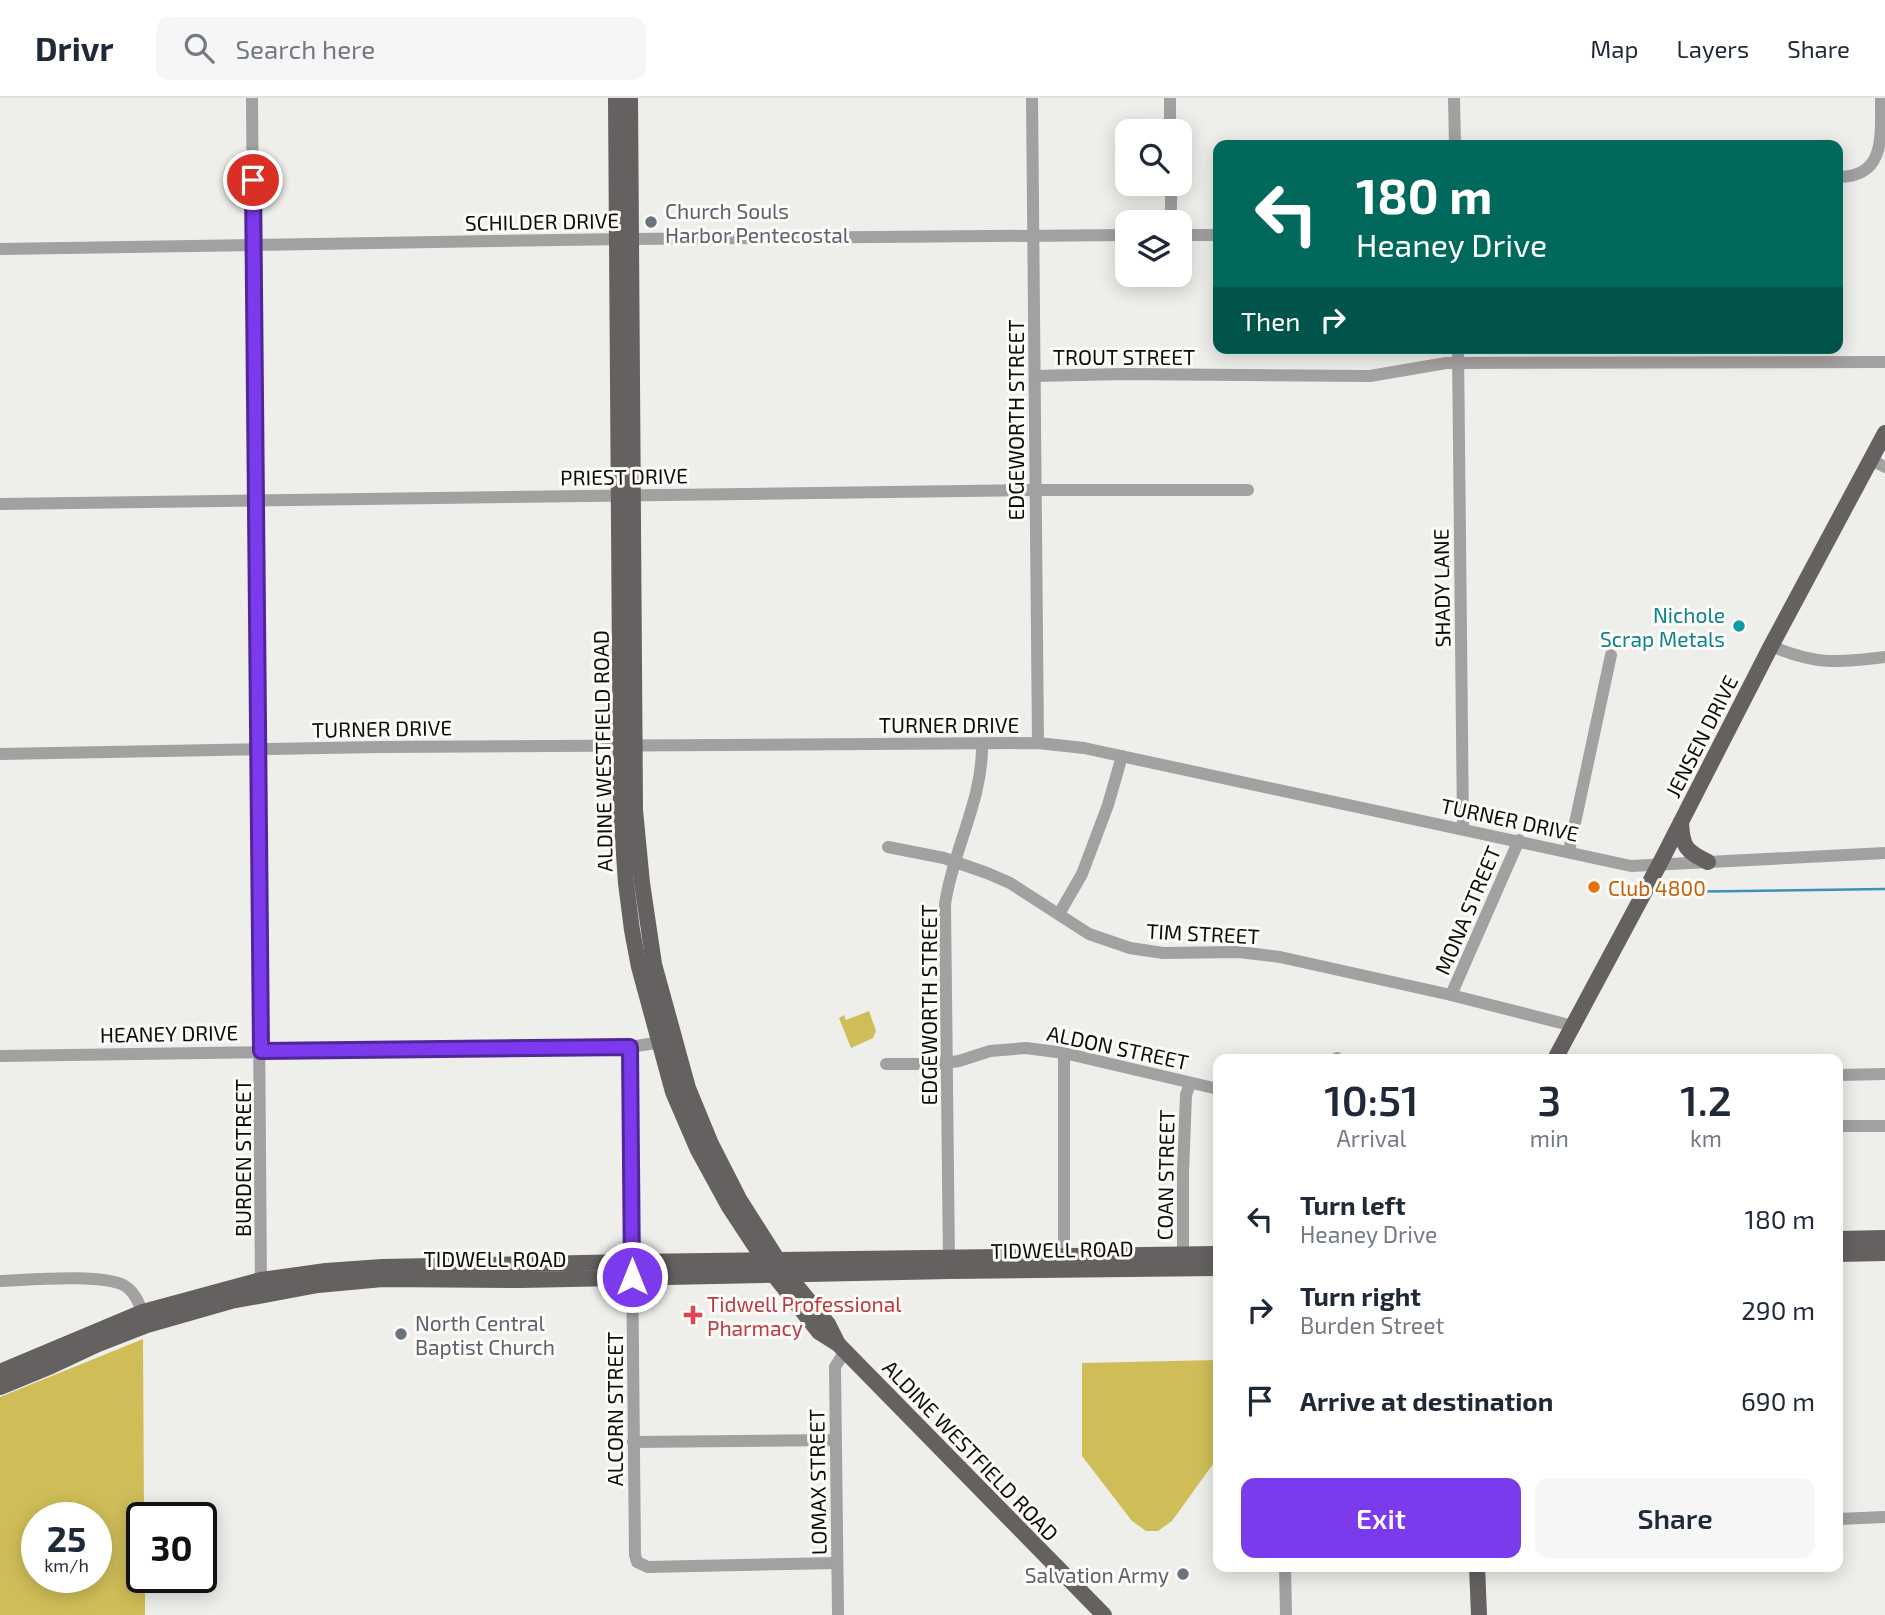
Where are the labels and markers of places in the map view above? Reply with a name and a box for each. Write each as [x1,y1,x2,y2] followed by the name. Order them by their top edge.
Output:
[223,150,283,210] pin
[665,198,850,247] place label: Church Souls Harbor Pentecostal
[643,214,659,230] marker: Church Souls Harbor Pentecostal
[1600,602,1725,651] place label: Nichole Scrap Metals
[1731,618,1747,634] marker: Nichole Scrap Metals
[1608,875,1706,900] place label: Club 4800
[1586,879,1602,895] marker: Club 4800
[707,1291,902,1340] place label: Tidwell Professional Pharmacy
[685,1307,701,1323] marker: Tidwell Professional Pharmacy
[415,1310,555,1359] place label: North Central Baptist Church
[393,1326,409,1342] marker: North Central Baptist Church
[1025,1562,1169,1587] place label: Salvation Army
[1175,1566,1191,1582] marker: Salvation Army

